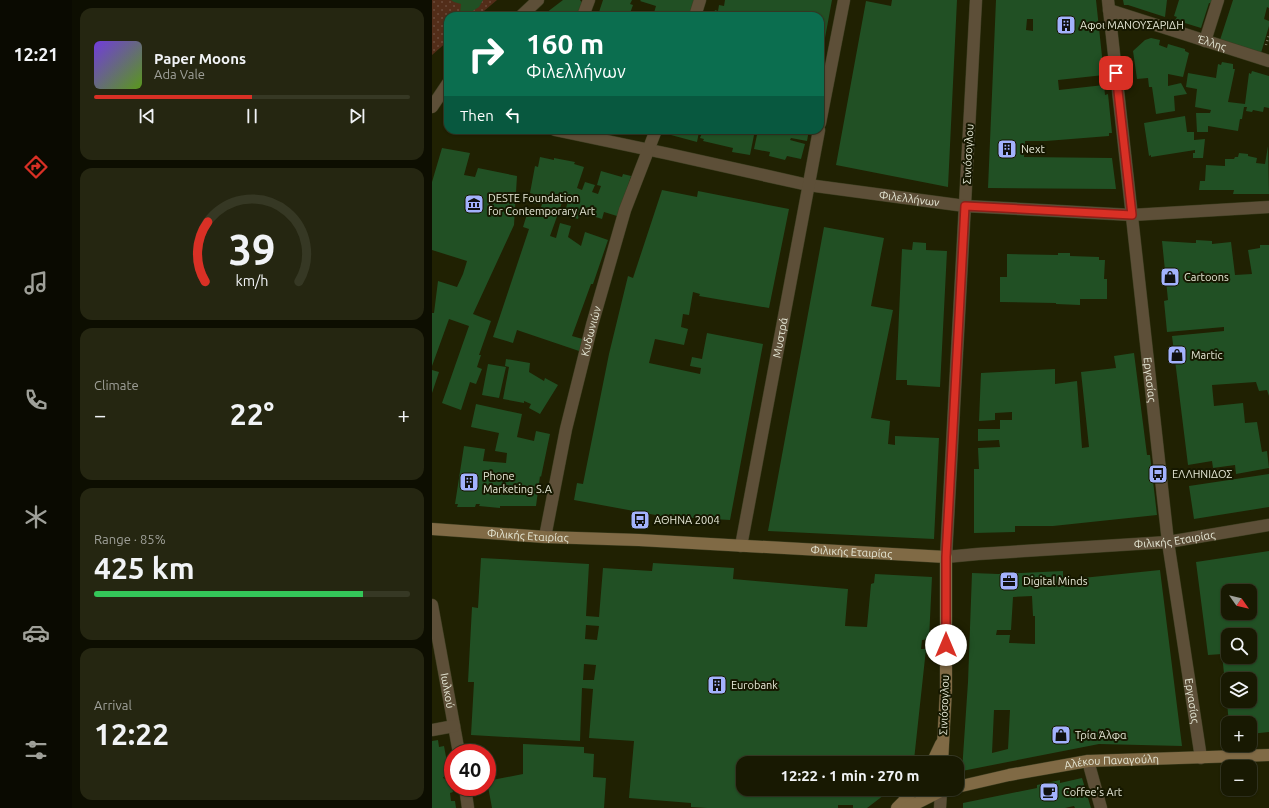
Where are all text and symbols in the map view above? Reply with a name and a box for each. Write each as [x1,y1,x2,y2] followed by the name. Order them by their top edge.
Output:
[1055,14,1077,36] building icon: Αφοι ΜΑΝΟΥΣΑΡΙΔΗ
[1080,19,1184,31] place label: Αφοι ΜΑΝΟΥΣΑΡΙΔΗ
[460,28,512,80] icon: right
[526,28,604,59] text: 160 m
[1195,32,1228,54] street label: Έλλης
[13,44,59,64] text: 12:21
[154,50,246,67] text: Paper Moons
[1099,56,1133,90] pin
[526,61,626,81] text: Φιλελλήνων
[1105,62,1127,84] icon: arrive
[154,67,205,81] text: Ada Vale
[502,104,524,126] icon: left
[136,105,158,127] icon: previous
[241,105,263,127] icon: pause
[346,105,368,127] icon: next
[460,107,494,124] text: Then
[960,123,976,185] street label: Σινιόσογλου
[996,138,1018,160] building icon: Next
[1021,143,1045,155] place label: Next
[22,153,50,181] icon: directions
[878,189,941,209] street label: Φιλελλήνων
[488,192,596,217] place label: DESTE Foundation for Contemporary Art
[463,193,485,215] museum icon: DESTE Foundation for Contemporary Art
[229,226,275,273] text: 39
[1159,266,1181,288] shop icon: Cartoons
[22,269,50,297] icon: music
[1184,271,1229,283] place label: Cartoons
[236,273,268,289] text: km/h
[578,304,603,357] street label: Κυδωνιών
[770,316,790,359] street label: Μυστρά
[1166,344,1188,366] shop icon: Martic
[1191,349,1223,361] place label: Martic
[1142,356,1159,403] street label: Εργασίας
[94,378,139,392] text: Climate
[22,386,50,414] icon: phone
[230,397,274,431] text: 22°
[94,402,106,427] text: −
[398,402,410,427] text: +
[1147,463,1169,485] bus stop icon: ΕΛΛΗΝΙΔΟΣ
[1172,468,1232,480] place label: ΕΛΛΗΝΙΔΟΣ
[483,470,553,495] place label: Phone Marketing S.A
[458,471,480,493] building icon: Phone Marketing S.A
[22,503,50,531] icon: climate
[629,509,651,531] bus stop icon: ΑΘΗΝΑ 2004
[654,514,720,526] place label: ΑΘΗΝΑ 2004
[487,527,569,545] street label: Φιλικής Εταιρίας
[1133,528,1216,550] street label: Φιλικής Εταιρίας
[94,532,166,546] text: Range · 85%
[810,544,893,561] street label: Φιλικής Εταιρίας
[94,551,195,585] text: 425 km
[998,570,1020,592] office icon: Digital Minds
[1023,575,1088,587] place label: Digital Minds
[1221,584,1257,620] north arrow
[1221,584,1257,796] map controls
[22,619,50,647] icon: car
[925,624,967,666] position arrow
[1221,628,1257,664] button: search
[439,672,457,709] street label: Ιωλκού
[1221,672,1257,708] button: layers
[706,674,728,696] building icon: Eurobank
[937,675,951,735] street label: Σινιόσογλου
[1183,677,1202,725] street label: Εργασίας
[731,679,778,691] place label: Eurobank
[94,698,132,712] text: Arrival
[1221,716,1257,752] button: +
[94,717,169,751] text: 12:22
[1050,724,1072,746] shop icon: Τρία Άλφα
[1075,729,1127,741] place label: Τρία Άλφα
[22,736,50,764] icon: filters
[444,744,496,796] speed limit sign: 40
[1063,753,1159,771] street label: Αλέκου Παναγούλη
[1221,760,1257,796] button: −
[781,767,919,784] text: 12:22 · 1 min · 270 m
[1038,781,1060,803] cafe icon: Coffee's Art
[1063,786,1123,798] place label: Coffee's Art

